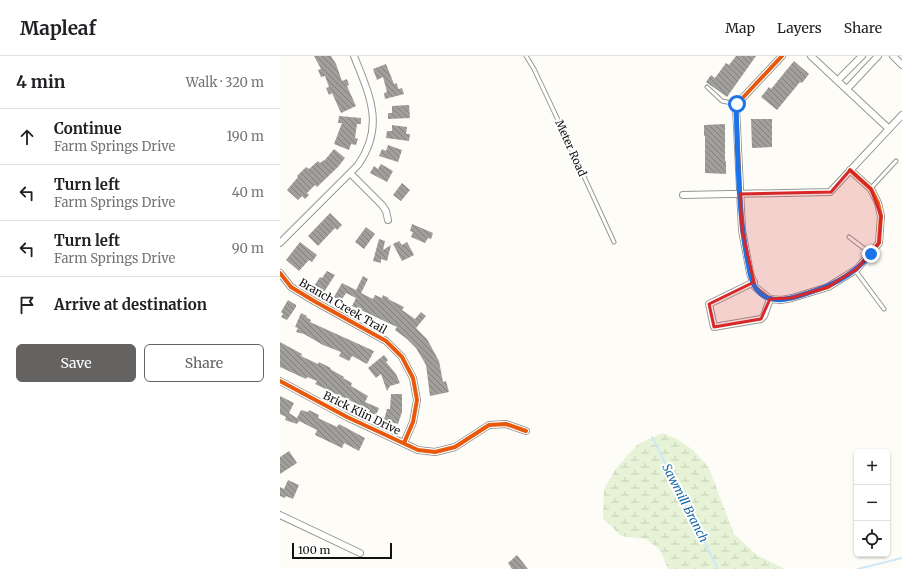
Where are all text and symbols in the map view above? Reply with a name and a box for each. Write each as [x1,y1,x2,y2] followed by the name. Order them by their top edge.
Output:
[20,16,96,40] text: Mapleaf
[725,19,755,37] text: Map
[777,19,822,37] text: Layers
[844,19,882,37] text: Share
[16,71,65,93] text: 4 min
[186,74,264,91] text: Walk · 320 m
[728,95,746,113] route start
[552,117,590,179] street label: Meter Road
[54,119,122,138] text: Continue
[16,126,38,148] icon: ahead
[227,128,264,145] text: 190 m
[54,138,175,155] text: Farm Springs Drive
[54,175,120,194] text: Turn left
[16,182,38,204] icon: left
[232,184,264,201] text: 40 m
[54,194,175,211] text: Farm Springs Drive
[54,231,120,250] text: Turn left
[16,238,38,260] icon: left
[232,240,264,257] text: 90 m
[862,245,880,263] route end
[54,250,175,267] text: Farm Springs Drive
[297,275,390,337] street label: Branch Creek Trail
[16,294,38,316] icon: arrive
[54,295,207,314] text: Arrive at destination
[16,344,136,382] button: Save
[144,344,264,382] button: Share
[321,388,403,438] street label: Brick Klin Drive
[854,449,890,557] map controls
[854,449,890,485] button: +
[659,461,712,545] water label: Sawmill Branch
[854,485,890,521] button: −
[854,521,890,557] button: locate
[292,541,392,560] scale bar
[298,543,330,557] text: 100 m

